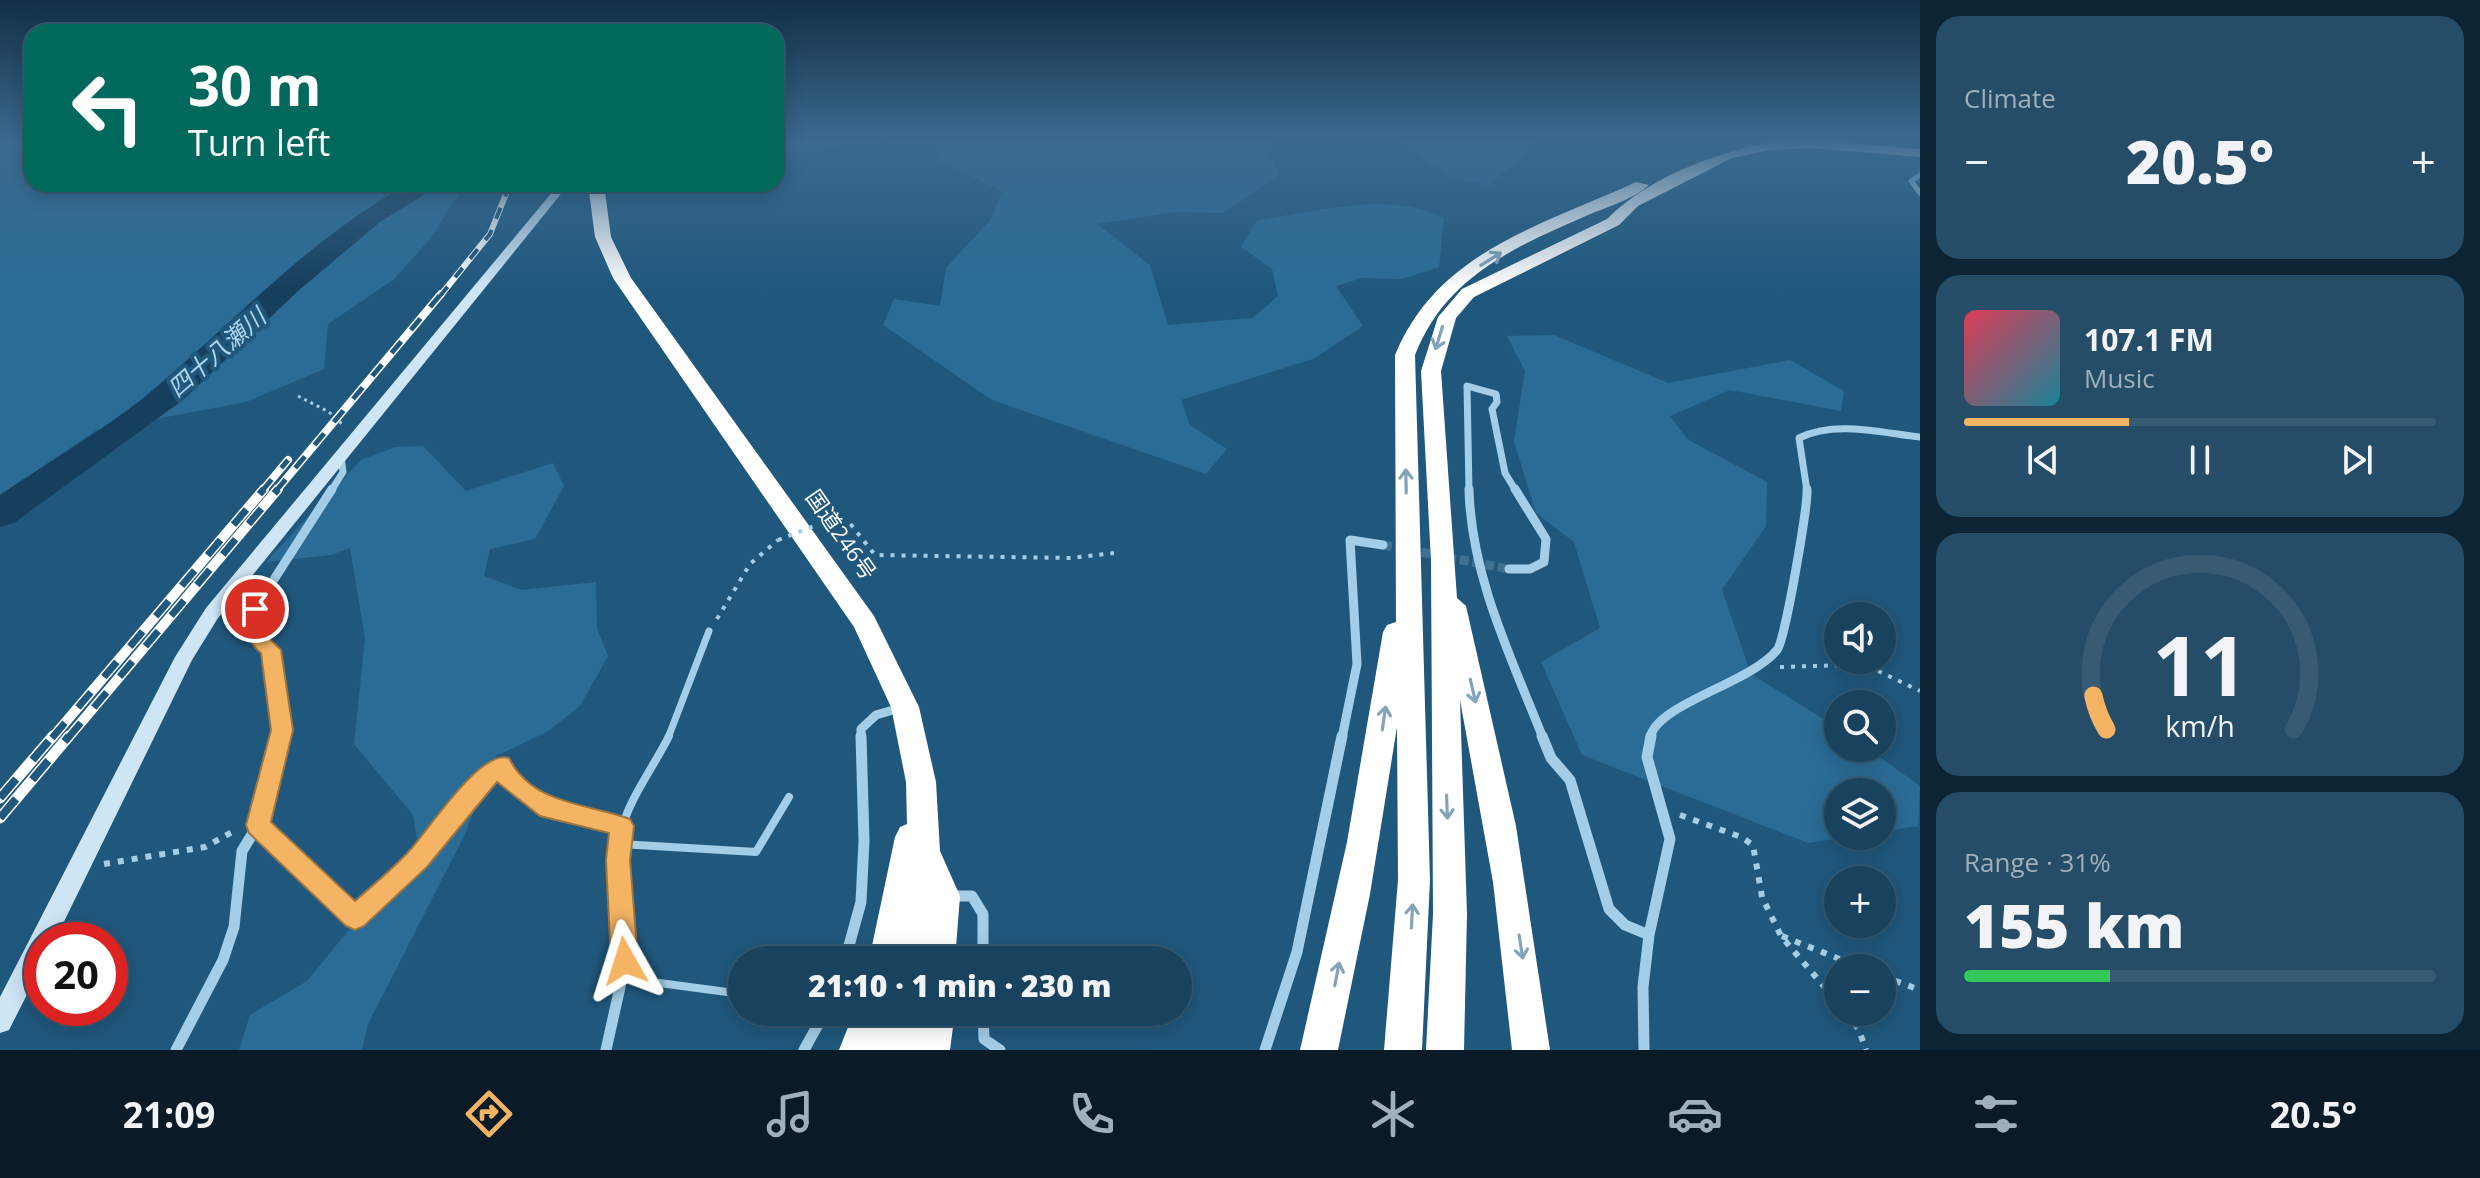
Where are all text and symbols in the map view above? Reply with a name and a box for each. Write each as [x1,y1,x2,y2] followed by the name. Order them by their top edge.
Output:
[188,46,322,122] text: 30 m
[56,56,160,160] icon: left
[1964,80,2056,116] text: Climate
[188,118,330,167] text: Turn left
[2126,120,2274,202] text: 20.5°
[1964,131,1989,191] text: −
[2411,131,2436,191] text: +
[1479,250,1502,266] one-way arrow
[160,298,274,404] water label: 四十八瀬川
[2084,319,2214,360] text: 107.1 FM
[1431,325,1446,351] one-way arrow
[2084,360,2155,396] text: Music
[2021,438,2065,482] icon: previous
[2178,438,2222,482] icon: pause
[2335,438,2379,482] icon: next
[1398,468,1414,495] one-way arrow
[800,483,884,585] street label: 国道246号
[221,575,289,643] pin
[233,587,277,631] icon: arrive
[1824,602,1896,1026] map controls
[1824,602,1896,674] button: sound
[2152,607,2248,720] text: 11
[1466,678,1481,704] one-way arrow
[1824,690,1896,762] button: search
[1377,706,1392,732] one-way arrow
[2165,706,2235,745] text: km/h
[1824,778,1896,850] button: layers
[1439,793,1454,820] one-way arrow
[1964,844,2111,880] text: Range · 31%
[1824,866,1896,938] button: +
[1964,884,2185,966] text: 155 km
[1405,903,1420,930] one-way arrow
[583,919,667,1003] position arrow
[24,922,128,1026] speed limit sign: 20
[1514,934,1529,959] one-way arrow
[1824,954,1896,1026] button: −
[1331,962,1346,987] one-way arrow
[808,965,1112,1006] text: 21:10 · 1 min · 230 m
[461,1086,517,1142] icon: directions
[762,1086,818,1142] icon: music
[1064,1086,1120,1142] icon: phone
[1365,1086,1421,1142] icon: climate
[1667,1086,1723,1142] icon: car
[1968,1086,2024,1142] icon: filters
[123,1090,215,1139] text: 21:09
[2270,1090,2357,1139] text: 20.5°

